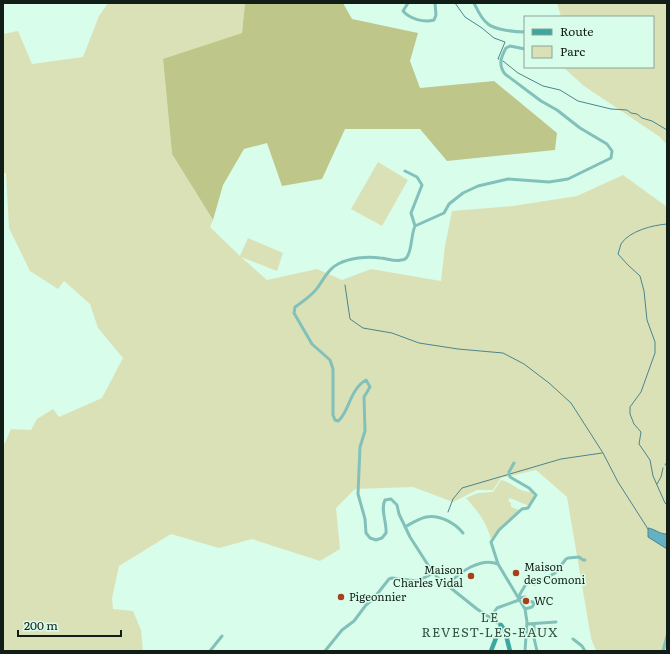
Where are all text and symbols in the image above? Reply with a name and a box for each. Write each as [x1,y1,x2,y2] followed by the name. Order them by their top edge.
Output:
[524,16,654,68] legend
[560,22,594,40] text: Route
[560,42,585,60] text: Parc
[524,558,586,587] place label: Maison des Comoni
[393,561,463,590] place label: Maison Charles Vidal
[511,568,521,578] marker: Maison des Comoni
[466,571,476,581] marker: Maison Charles Vidal
[349,588,407,604] place label: Pigeonnier
[336,592,346,602] marker: Pigeonnier
[534,592,554,608] place label: WC
[521,596,531,606] marker: WC
[422,607,558,641] district label: LE REVEST-LES-EAUX
[18,612,121,638] scale bar
[24,616,58,634] text: 200 m

